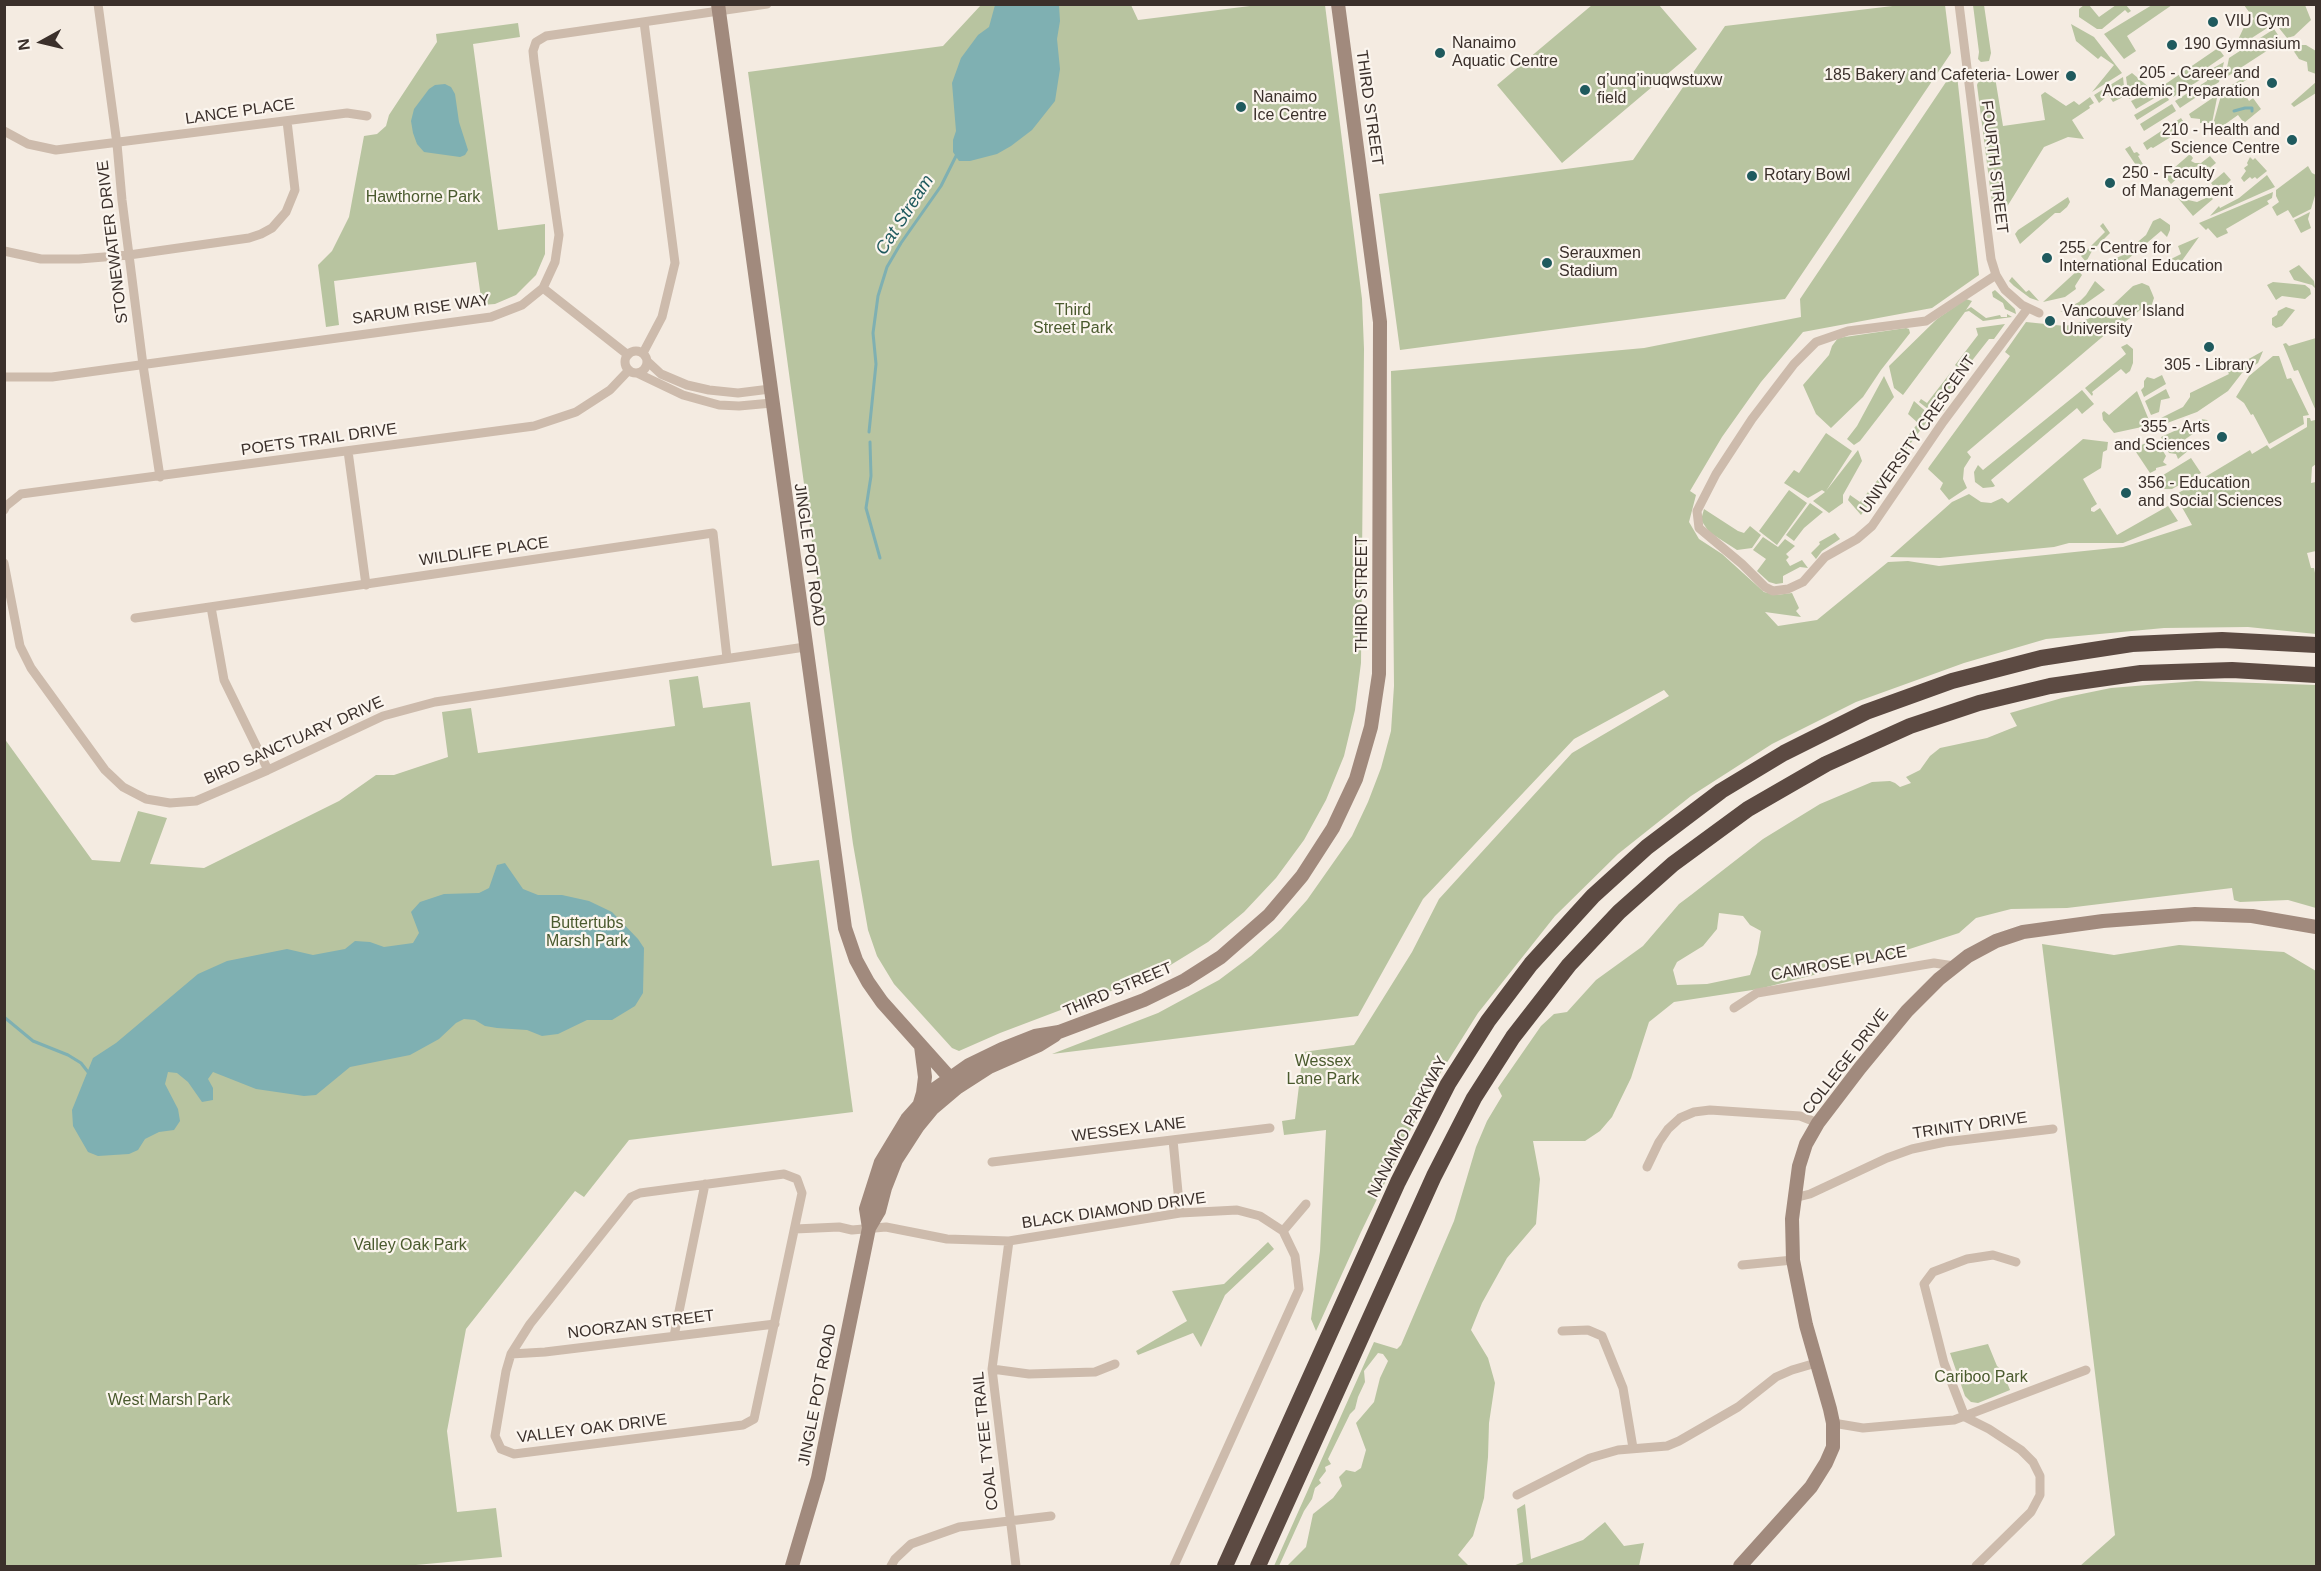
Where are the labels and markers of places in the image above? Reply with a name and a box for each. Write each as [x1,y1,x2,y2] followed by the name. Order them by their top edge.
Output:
[2225,12,2290,32] place label: VIU Gym
[2206,15,2220,29] marker: VIU Gym
[1452,34,1558,72] place label: Nanaimo Aquatic Centre
[2184,35,2300,55] place label: 190 Gymnasium
[2165,38,2179,52] marker: 190 Gymnasium
[1433,46,1447,60] marker: Nanaimo Aquatic Centre
[2103,64,2260,102] place label: 205 - Career and Academic Preparation
[1824,66,2059,86] place label: 185 Bakery and Cafeteria- Lower
[2064,69,2078,83] marker: 185 Bakery and Cafeteria- Lower
[1597,71,1722,109] place label: q’unq’inuqwstuxw field
[2265,76,2279,90] marker: 205 - Career and Academic Preparation
[1578,83,1592,97] marker: q’unq’inuqwstuxw field
[1253,88,1327,126] place label: Nanaimo Ice Centre
[1234,100,1248,114] marker: Nanaimo Ice Centre
[2162,121,2280,159] place label: 210 - Health and Science Centre
[2285,133,2299,147] marker: 210 - Health and Science Centre
[2122,164,2233,202] place label: 250 - Faculty of Management
[1764,166,1850,186] place label: Rotary Bowl
[1745,169,1759,183] marker: Rotary Bowl
[2103,176,2117,190] marker: 250 - Faculty of Management
[2059,239,2223,277] place label: 255 - Centre for International Education
[1559,244,1641,282] place label: Serauxmen Stadium
[2040,251,2054,265] marker: 255 - Centre for International Education
[1540,256,1554,270] marker: Serauxmen Stadium
[2062,302,2184,340] place label: Vancouver Island University
[2043,314,2057,328] marker: Vancouver Island University
[2202,340,2216,354] marker: 305 - Library
[2164,356,2254,376] place label: 305 - Library
[2114,418,2210,456] place label: 355 - Arts and Sciences
[2215,430,2229,444] marker: 355 - Arts and Sciences
[2138,474,2282,512] place label: 356 - Education and Social Sciences
[2119,486,2133,500] marker: 356 - Education and Social Sciences

